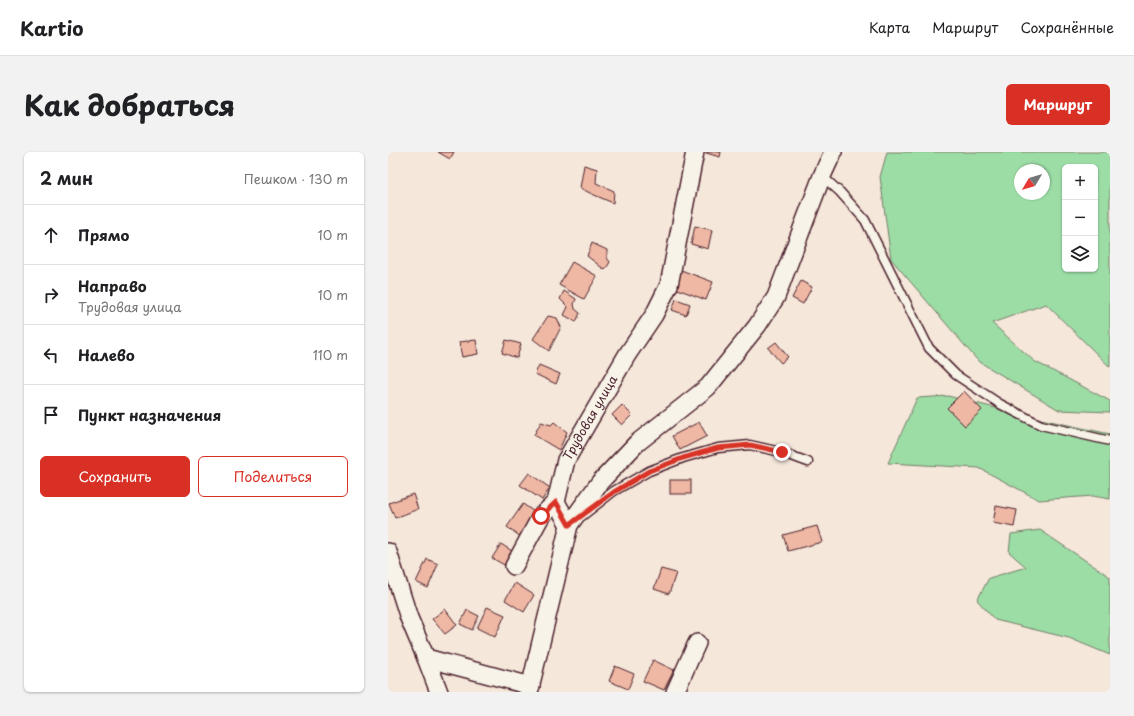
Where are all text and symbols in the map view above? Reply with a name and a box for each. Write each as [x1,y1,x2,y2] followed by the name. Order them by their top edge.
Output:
[20,14,83,42] text: Kartio
[869,17,910,38] text: Карта
[932,17,998,38] text: Маршрут
[1020,17,1114,38] text: Сохранённые
[24,83,235,126] text: Как добраться
[1006,84,1110,125] button: Маршрут
[1014,164,1050,200] north arrow
[1062,164,1098,272] map controls
[1062,164,1098,200] button: +
[40,165,93,191] text: 2 мин
[244,169,348,188] text: Пешком · 130 m
[1062,200,1098,236] button: −
[78,223,129,246] text: Прямо
[40,224,62,246] icon: ahead
[318,225,348,244] text: 10 m
[1062,236,1098,272] button: layers
[78,274,147,297] text: Направо
[40,284,62,306] icon: right
[318,285,348,304] text: 10 m
[78,297,181,316] text: Трудовая улица
[78,343,135,366] text: Налево
[40,344,62,366] icon: left
[313,345,348,364] text: 110 m
[558,371,622,463] street label: Трудовая улица
[78,403,221,426] text: Пункт назначения
[40,404,62,426] icon: arrive
[773,443,791,461] route end
[40,456,190,497] button: Сохранить
[198,456,348,497] button: Поделиться
[532,507,550,525] route start

